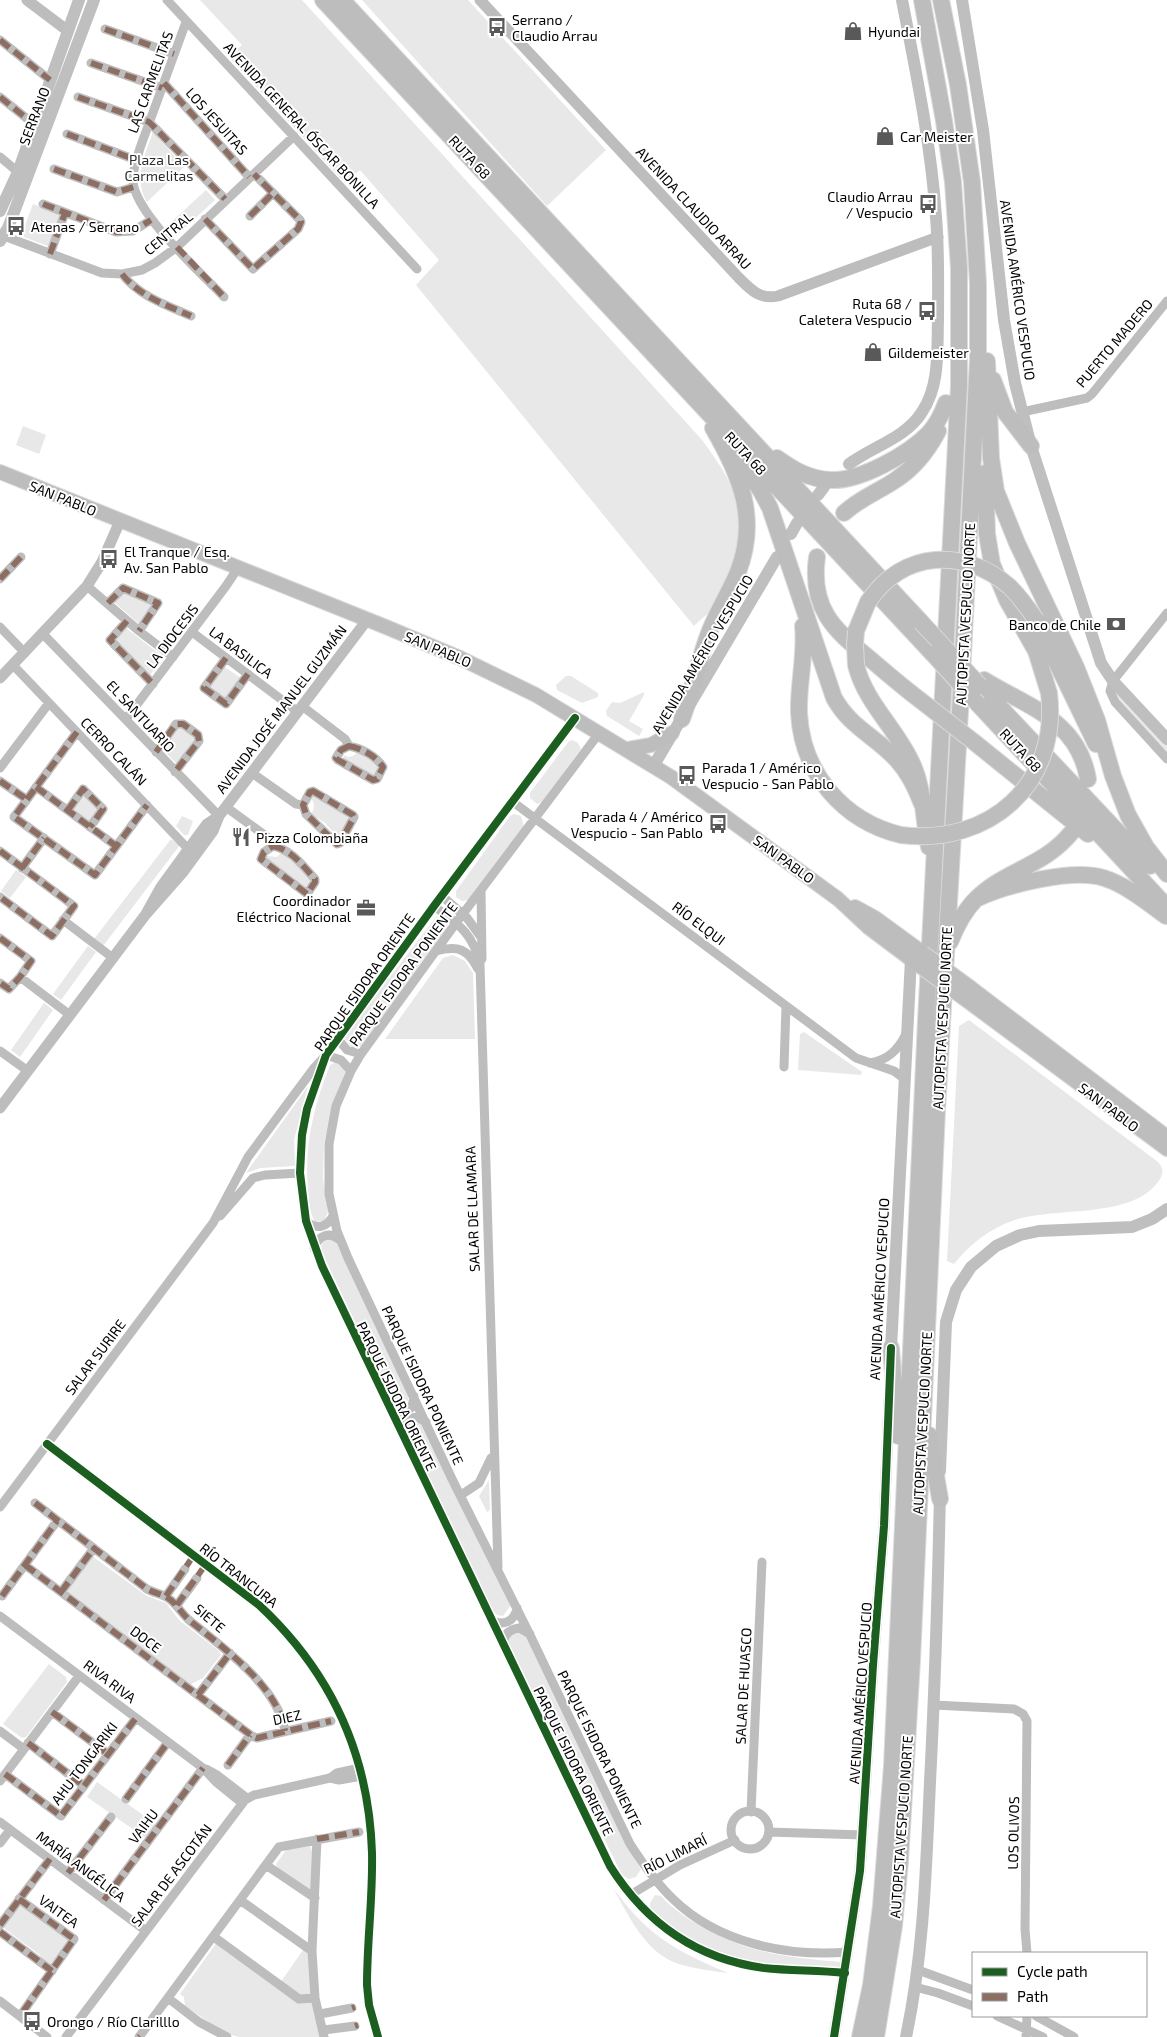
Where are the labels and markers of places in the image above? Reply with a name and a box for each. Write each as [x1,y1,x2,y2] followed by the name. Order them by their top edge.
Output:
[512,11,598,44] place label: Serrano / Claudio Arrau
[486,16,508,38] bus stop icon: Serrano / Claudio Arrau
[842,20,864,42] shop icon: Hyundai
[868,23,920,40] place label: Hyundai
[874,125,896,147] shop icon: Car Meister
[900,128,973,145] place label: Car Meister
[827,188,913,221] place label: Claudio Arrau / Vespucio
[917,193,939,215] bus stop icon: Claudio Arrau / Vespucio
[5,215,27,237] bus stop icon: Atenas / Serrano
[31,218,139,235] place label: Atenas / Serrano
[799,295,912,328] place label: Ruta 68 / Caletera Vespucio
[916,300,938,322] bus stop icon: Ruta 68 / Caletera Vespucio
[862,341,884,363] shop icon: Gildemeister
[888,344,969,361] place label: Gildemeister
[124,543,230,576] place label: El Tranque / Esq. Av. San Pablo
[98,548,120,570] bus stop icon: El Tranque / Esq. Av. San Pablo
[1105,613,1127,635] bank icon: Banco de Chile
[1009,616,1101,633] place label: Banco de Chile
[702,759,834,792] place label: Parada 1 / Américo Vespucio - San Pablo
[676,764,698,786] bus stop icon: Parada 1 / Américo Vespucio - San Pablo
[571,808,703,841] place label: Parada 4 / Américo Vespucio - San Pablo
[707,813,729,835] bus stop icon: Parada 4 / Américo Vespucio - San Pablo
[230,826,252,848] restaurant icon: Pizza Colombiaña
[256,829,368,846] place label: Pizza Colombiaña
[237,892,352,925] place label: Coordinador Eléctrico Nacional
[355,897,377,919] office icon: Coordinador Eléctrico Nacional
[21,2010,43,2032] bus stop icon: Orongo / Río Clarilllo
[47,2013,180,2030] place label: Orongo / Río Clarilllo

